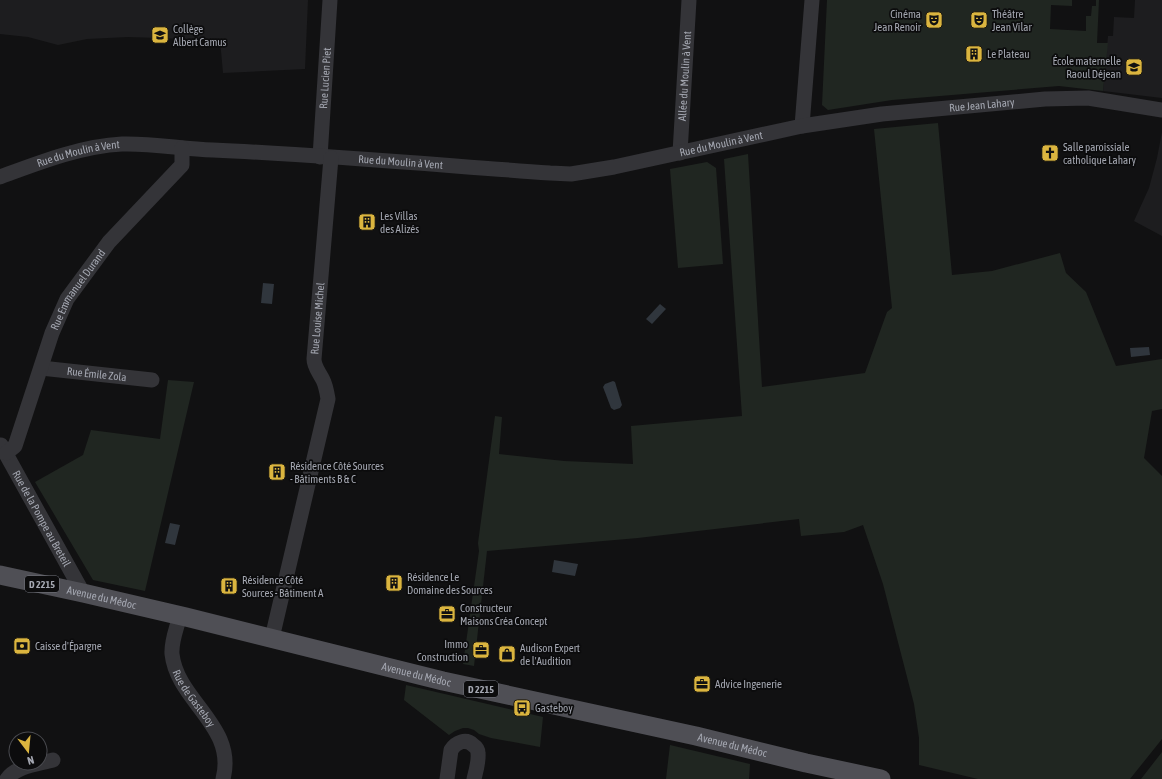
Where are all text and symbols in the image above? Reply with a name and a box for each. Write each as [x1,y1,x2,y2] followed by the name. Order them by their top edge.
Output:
[874,8,922,33] place label: Cinéma Jean Renoir
[992,8,1032,33] place label: Théâtre Jean Vilar
[924,10,944,30] theatre icon: Cinéma Jean Renoir
[969,10,989,30] theatre icon: Théâtre Jean Vilar
[173,23,227,48] place label: Collège Albert Camus
[150,25,170,45] school or university icon: Collège Albert Camus
[676,31,693,121] street label: Allée du Moulin à Vent
[964,44,984,64] building icon: Le Plateau
[317,47,333,109] street label: Rue Lucien Piet
[987,48,1030,60] place label: Le Plateau
[1052,55,1121,80] place label: École maternelle Raoul Déjean
[1124,57,1144,77] school or university icon: École maternelle Raoul Déjean
[949,96,1015,114] street label: Rue Jean Lahary
[678,129,764,159] street label: Rue du Moulin à Vent
[35,138,120,169] street label: Rue du Moulin à Vent
[1063,141,1136,166] place label: Salle paroissiale catholique Lahary
[1040,143,1060,163] church icon: Salle paroissiale catholique Lahary
[358,153,443,171] street label: Rue du Moulin à Vent
[380,210,419,235] place label: Les Villas des Alizés
[357,212,377,232] building icon: Les Villas des Alizés
[48,247,108,332] street label: Rue Emmanuel Durand
[308,282,326,355] street label: Rue Louise Michel
[66,365,127,383] street label: Rue Émile Zola
[290,460,384,485] place label: Résidence Côté Sources - Bâtiments B & C
[267,462,287,482] building icon: Résidence Côté Sources - Bâtiments B & C
[10,468,73,569] street label: Rue de la Pompe au Breteil
[407,571,493,596] place label: Résidence Le Domaine des Sources
[384,573,404,593] building icon: Résidence Le Domaine des Sources
[242,574,324,599] place label: Résidence Côté Sources - Bâtiment A
[25,576,59,592] road number: D 2215
[219,576,239,596] building icon: Résidence Côté Sources - Bâtiment A
[66,584,138,611] street label: Avenue du Médoc
[460,602,548,627] place label: Constructeur Maisons Créa Concept
[437,604,457,624] office icon: Constructeur Maisons Créa Concept
[12,636,32,656] bank icon: Caisse d'Épargne
[417,638,468,663] place label: Immo Construction
[35,640,102,652] place label: Caisse d'Épargne
[471,640,491,660] office icon: Immo Construction
[520,642,580,667] place label: Audison Expert de l'Audition
[497,644,517,664] shop icon: Audison Expert de l'Audition
[380,660,453,689] street label: Avenue du Médoc
[170,668,218,729] street label: Rue de Gasteboy
[692,674,712,694] office icon: Advice Ingenerie
[715,678,782,690] place label: Advice Ingenerie
[464,681,498,697] road number: D 2215
[512,698,532,718] bus stop icon: Gasteboy
[535,702,573,714] place label: Gasteboy
[8,731,48,771] north arrow
[697,731,769,759] street label: Avenue du Médoc
[26,754,36,767] text: N

